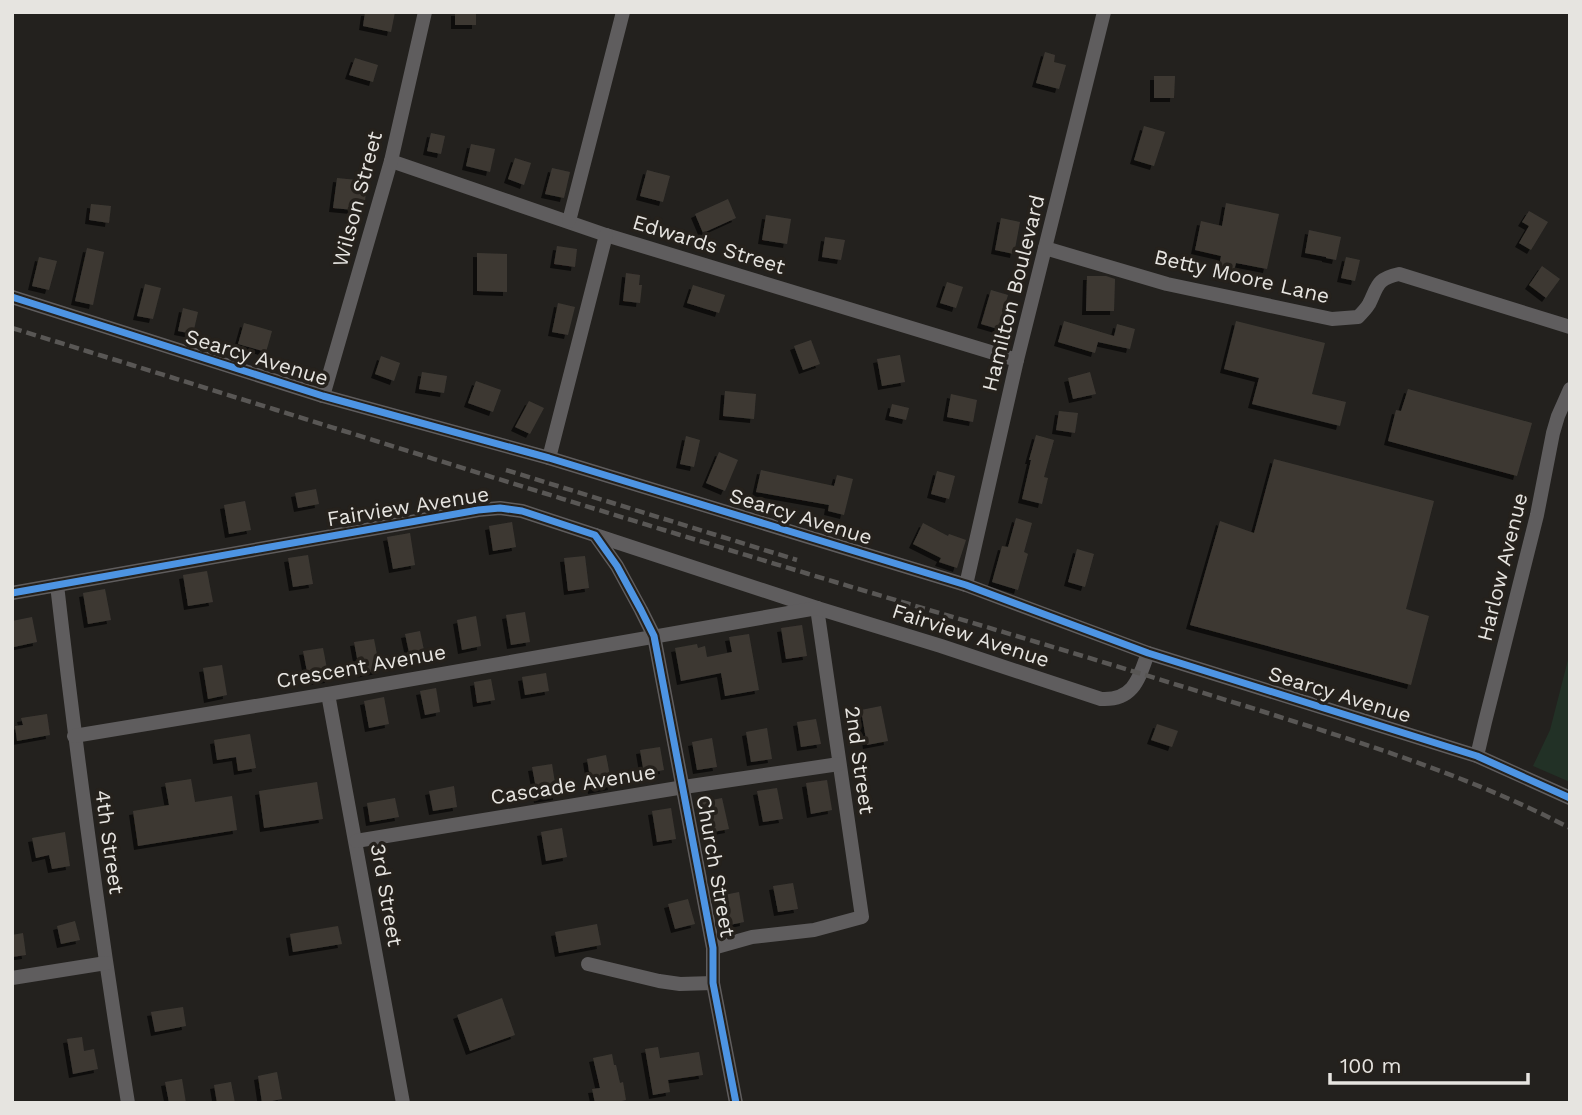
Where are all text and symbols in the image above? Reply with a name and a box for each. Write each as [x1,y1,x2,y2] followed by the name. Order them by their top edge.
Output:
[327,128,387,269] street label: Wilson Street
[976,192,1050,394] street label: Hamilton Boulevard
[630,209,788,279] street label: Edwards Street
[1152,244,1332,308] street label: Betty Moore Lane
[183,323,331,391] street label: Searcy Avenue
[325,481,491,531] street label: Fairview Avenue
[727,482,875,550] street label: Searcy Avenue
[1471,490,1533,644] street label: Harlow Avenue
[889,598,1053,672] street label: Fairview Avenue
[274,639,448,693] street label: Crescent Avenue
[1266,660,1414,728] street label: Searcy Avenue
[840,704,880,816] street label: 2nd Street
[489,759,657,809] street label: Cascade Avenue
[90,788,130,896] street label: 4th Street
[691,793,741,939] street label: Church Street
[366,842,408,949] street label: 3rd Street
[1330,1042,1528,1086] scale bar
[1340,1053,1402,1078] text: 100 m

